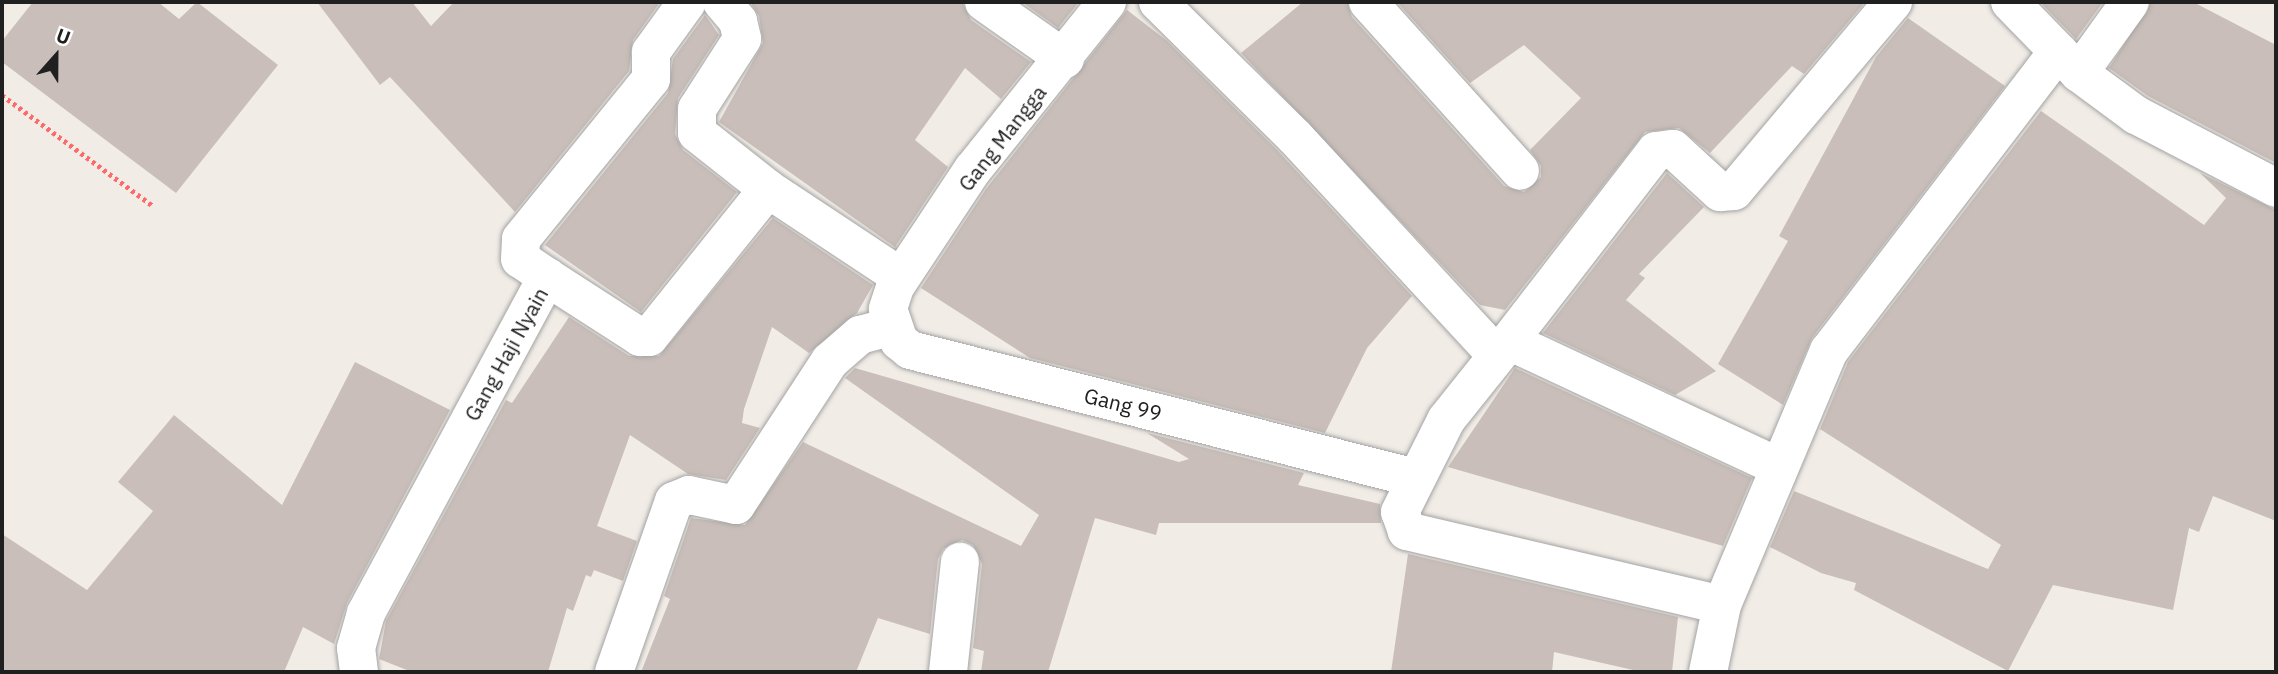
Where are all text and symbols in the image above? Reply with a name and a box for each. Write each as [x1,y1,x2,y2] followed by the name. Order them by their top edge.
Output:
[21,21,91,91] north arrow
[53,23,74,50] text: U
[953,80,1051,196] street label: Gang Mangga
[459,283,553,425] street label: Gang Haji Nyain
[1082,382,1164,426] street label: Gang 99

